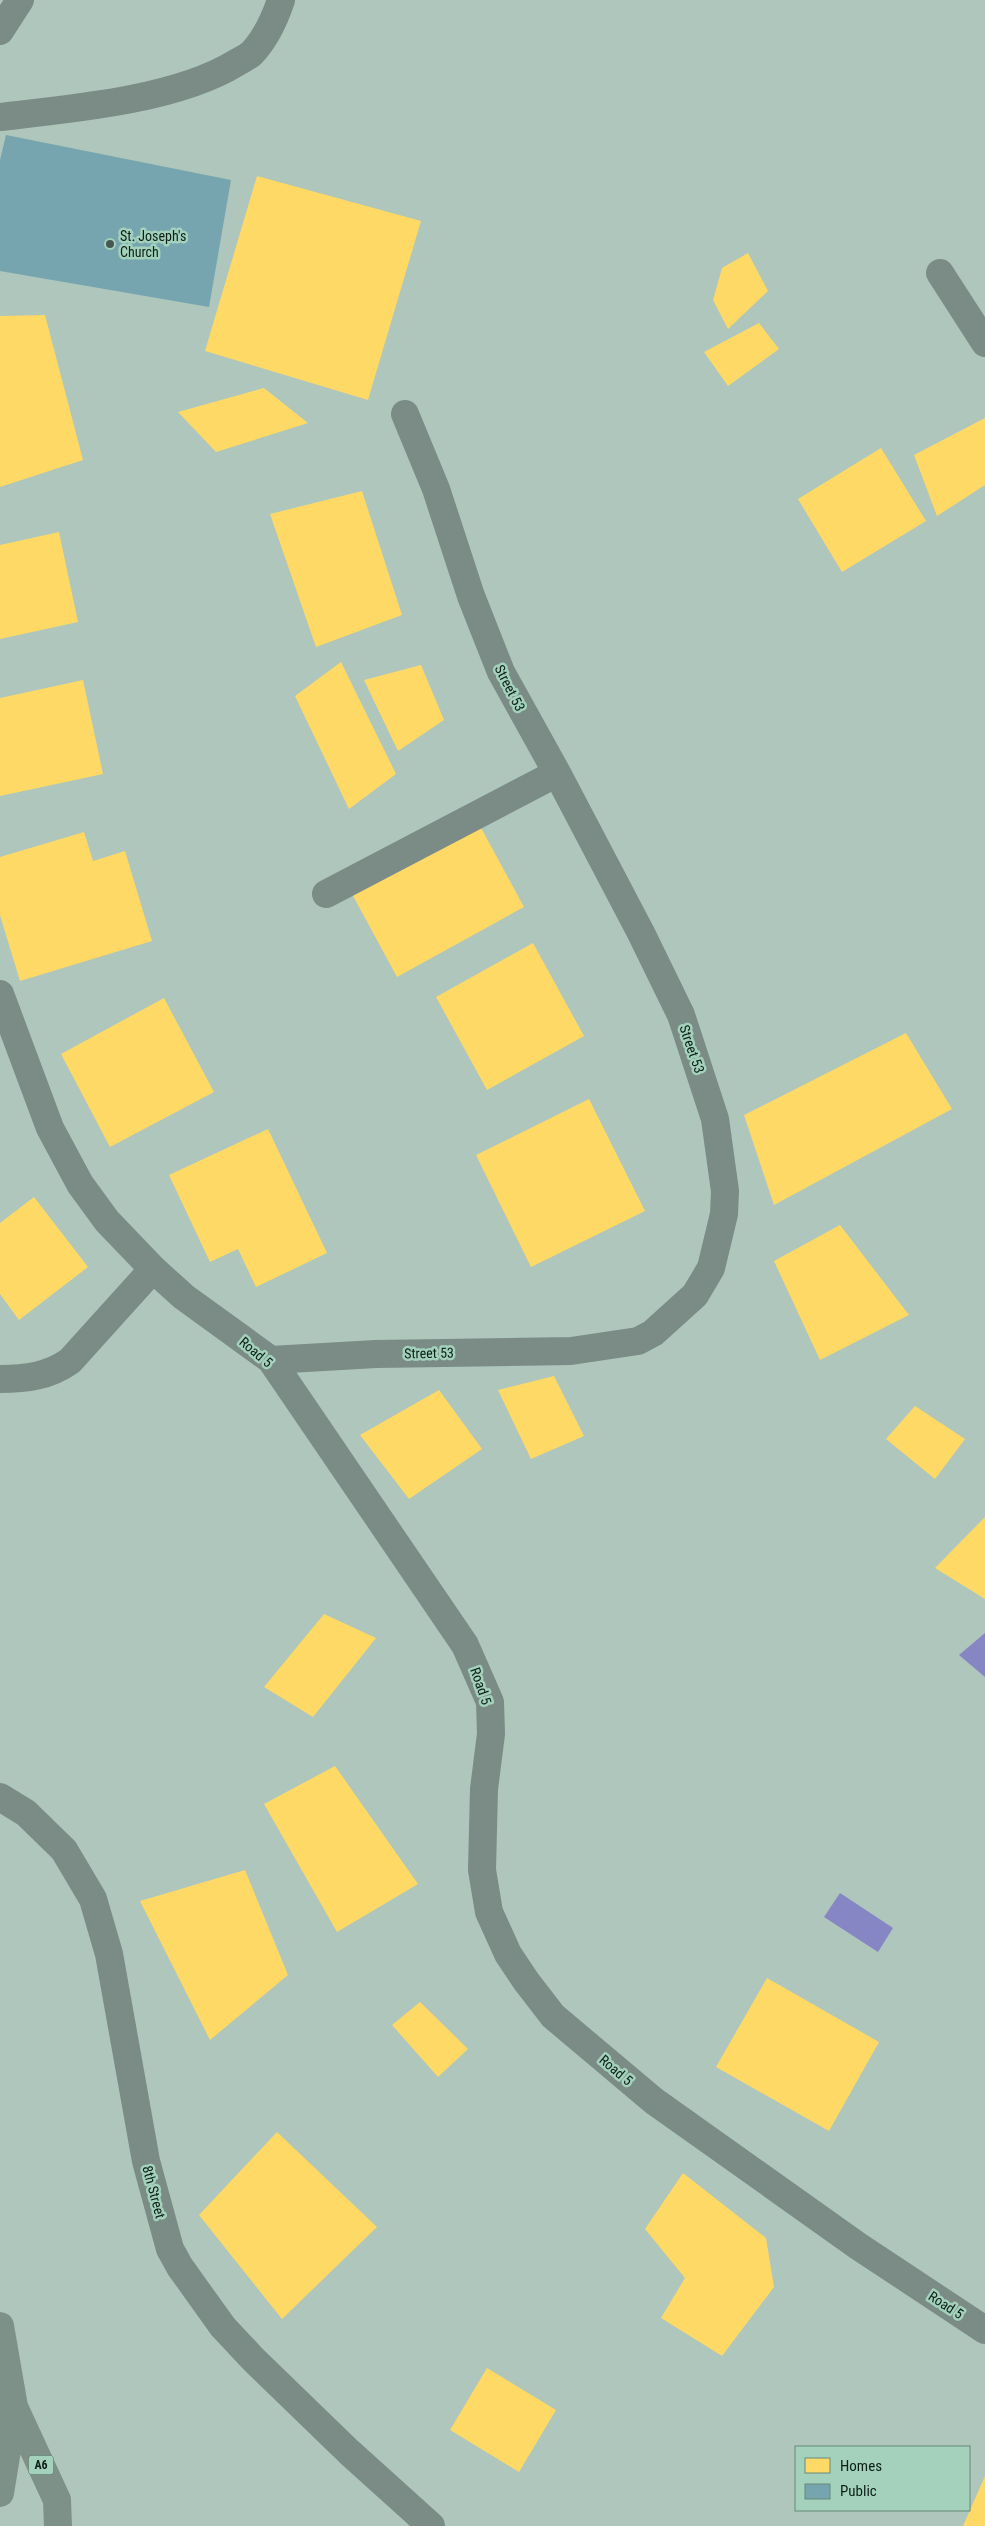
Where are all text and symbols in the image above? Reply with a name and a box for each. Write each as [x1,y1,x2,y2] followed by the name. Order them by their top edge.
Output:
[120,228,186,260] place label: St. Joseph's Church
[104,238,116,250] marker: St. Joseph's Church
[492,662,528,714] street label: Street 53
[676,1023,708,1075] street label: Street 53
[236,1334,276,1370] street label: Road 5
[404,1345,454,1361] street label: Street 53
[467,1665,495,1707] street label: Road 5
[596,2052,636,2088] street label: Road 5
[139,2164,169,2220] street label: 8th Street
[926,2288,966,2322] street label: Road 5
[795,2446,970,2511] legend
[28,2456,54,2474] road number: A6
[840,2457,882,2475] text: Homes
[840,2482,877,2500] text: Public

